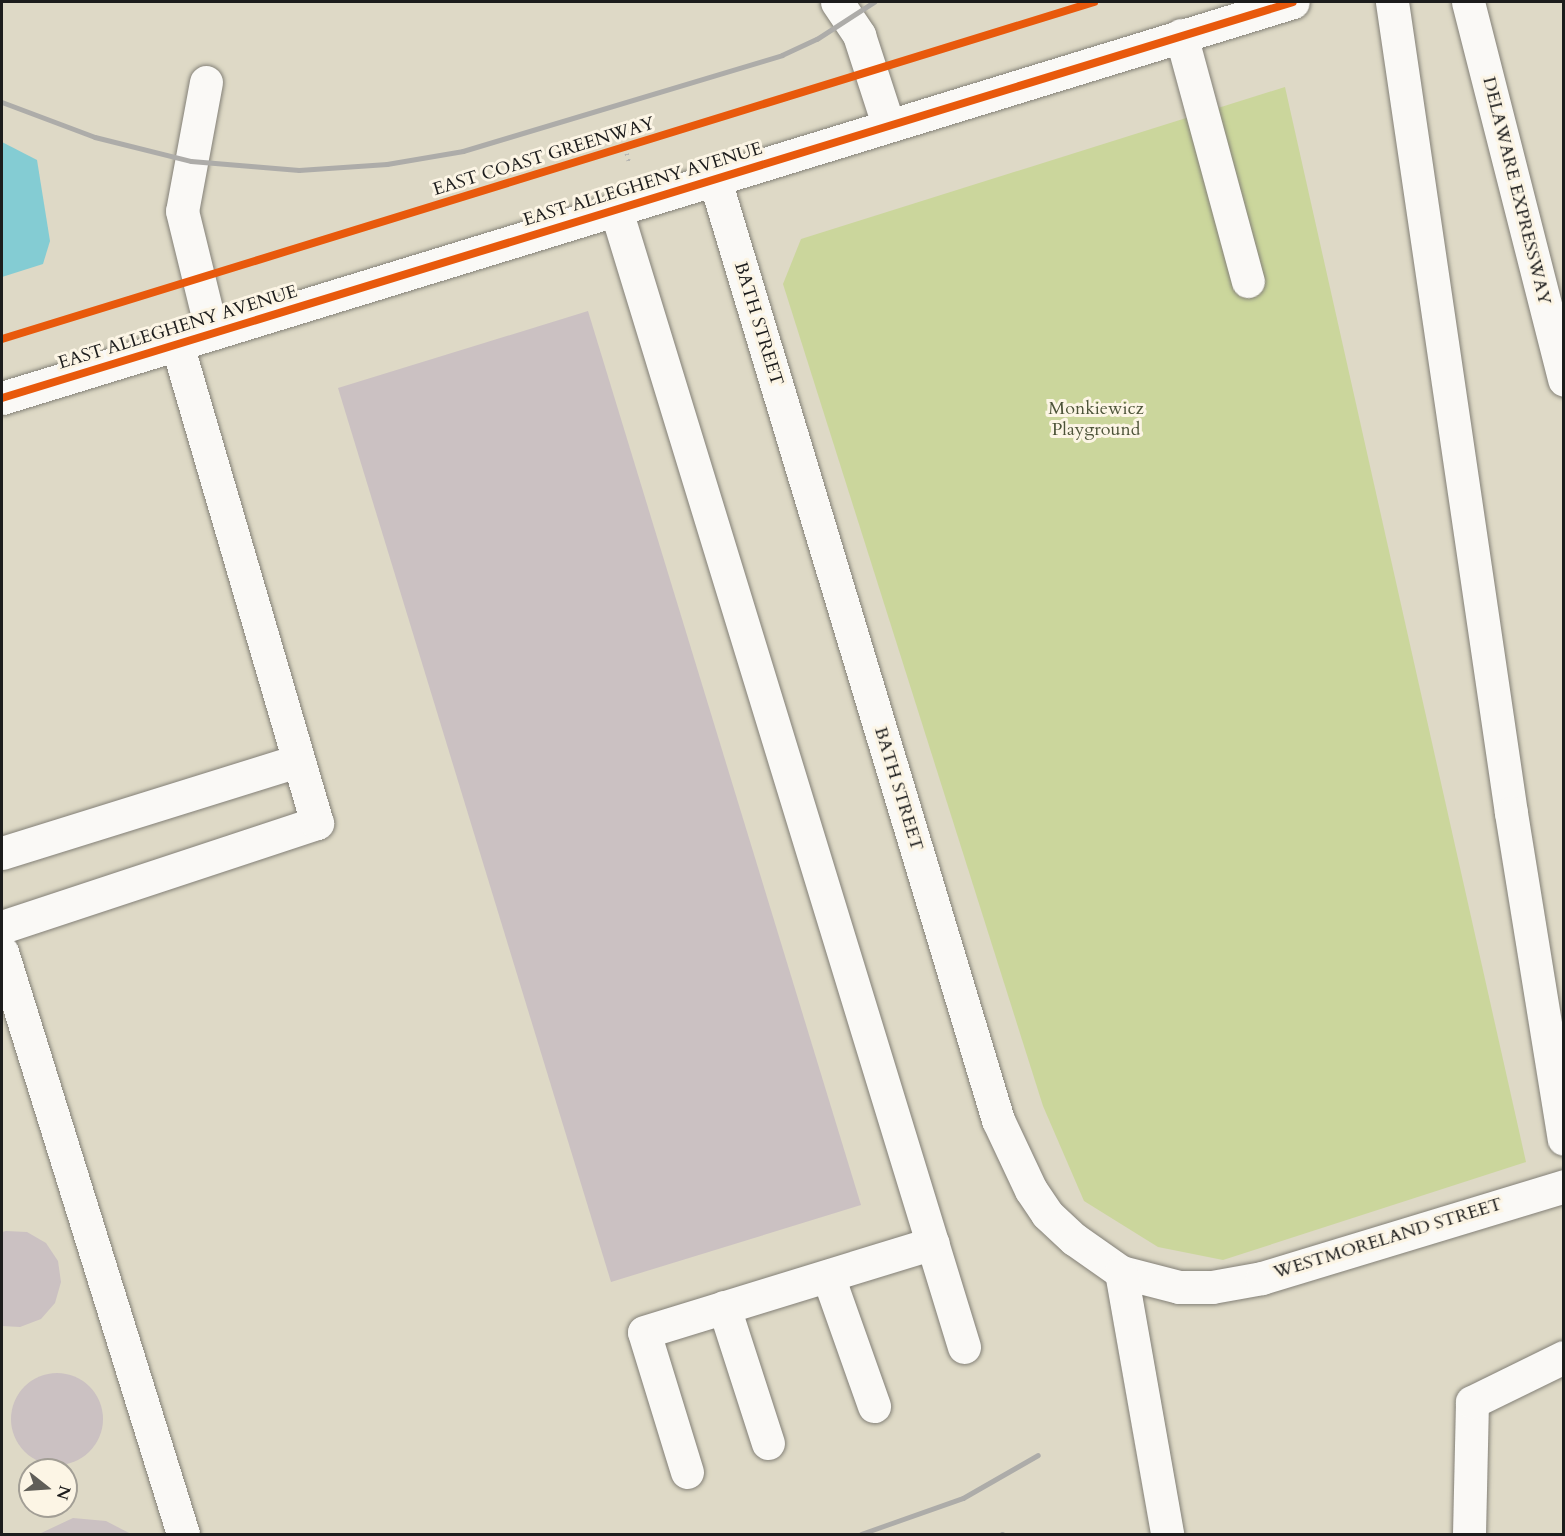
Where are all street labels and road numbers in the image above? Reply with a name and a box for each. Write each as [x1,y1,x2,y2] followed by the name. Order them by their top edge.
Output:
[1477,75,1555,307] street label: DELAWARE EXPRESSWAY
[431,113,657,201] street label: EAST COAST GREENWAY
[521,138,765,232] street label: EAST ALLEGHENY AVENUE
[729,260,787,388] street label: BATH STREET
[56,281,300,375] street label: EAST ALLEGHENY AVENUE
[869,725,927,853] street label: BATH STREET
[1271,1194,1505,1284] street label: WESTMORELAND STREET

